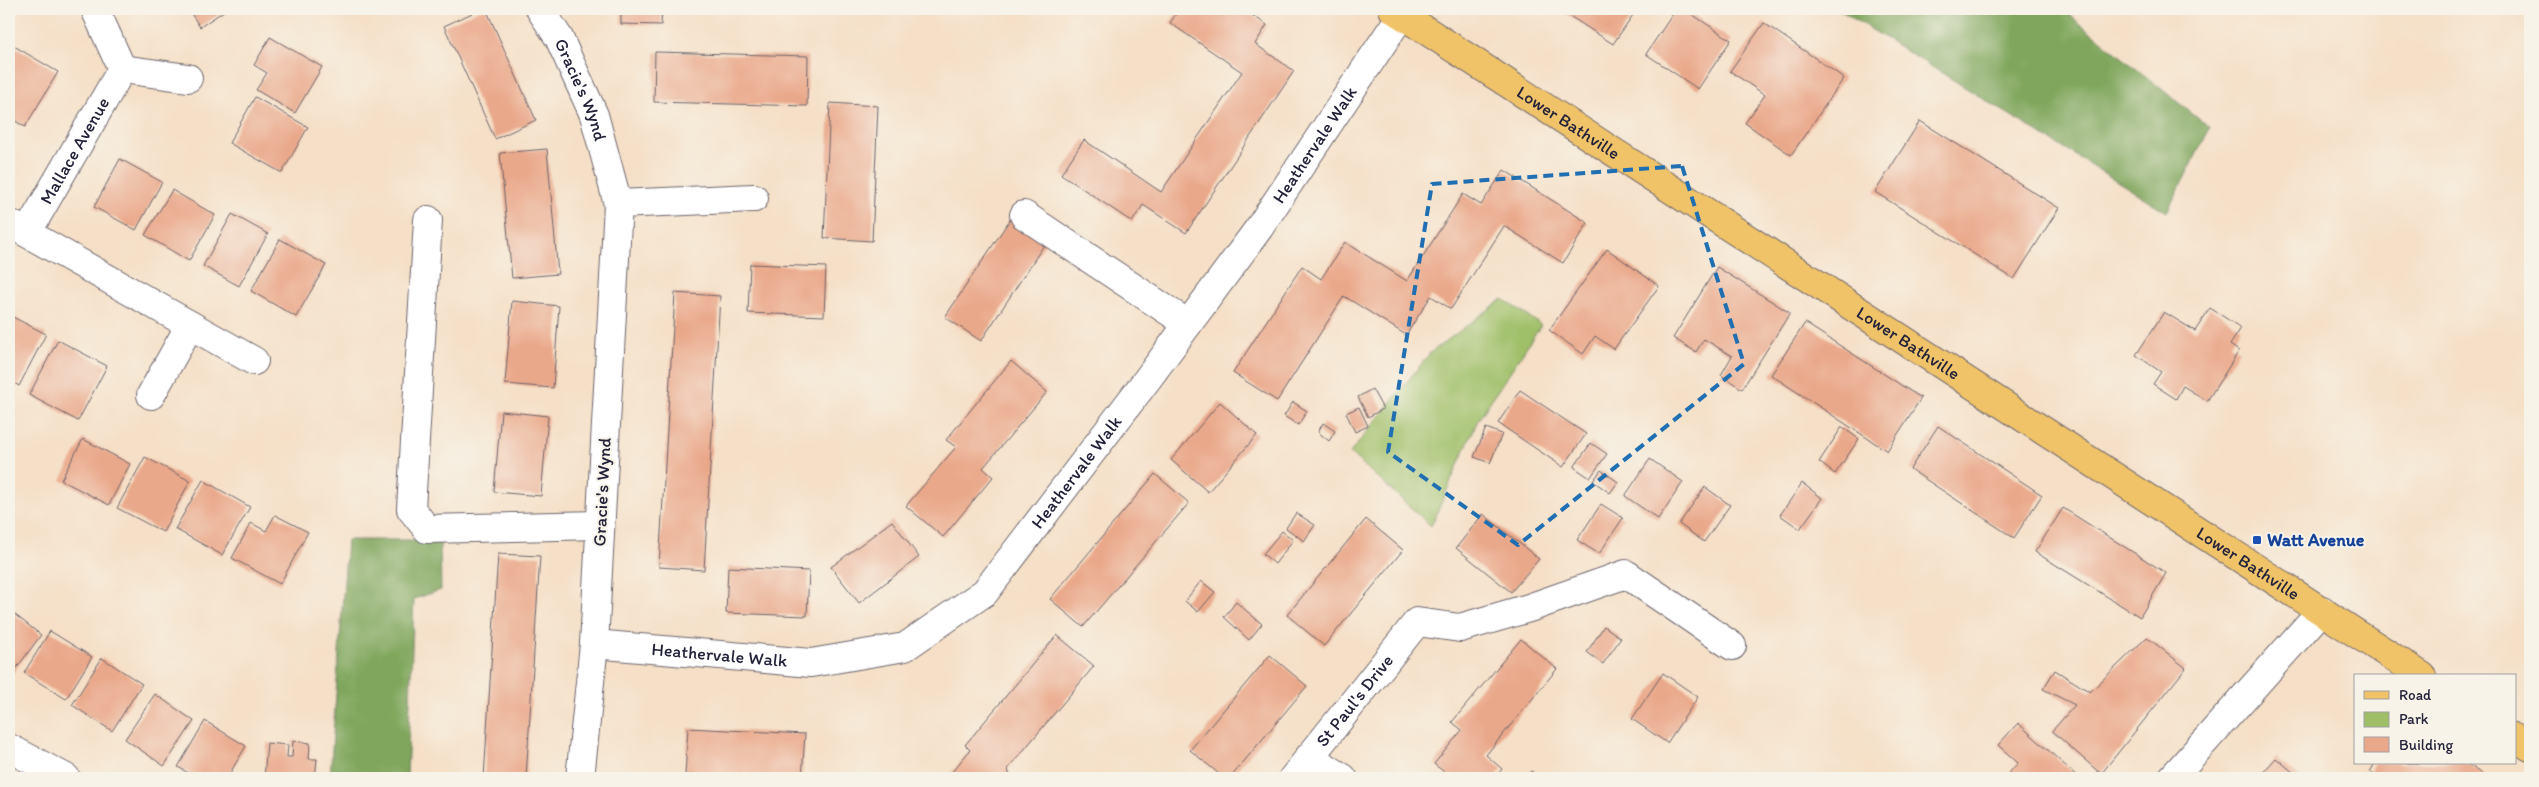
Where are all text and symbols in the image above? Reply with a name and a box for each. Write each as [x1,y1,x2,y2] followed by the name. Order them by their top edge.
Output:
[550,35,612,143] street label: Gracie's Wynd
[1268,81,1362,208] street label: Heathervale Walk
[1512,81,1624,164] street label: Lower Bathville
[35,93,114,208] street label: Mallace Avenue
[1852,301,1964,385] street label: Lower Bathville
[1026,411,1127,533] street label: Heathervale Walk
[588,437,616,547] street label: Gracie's Wynd
[2192,522,2304,605] street label: Lower Bathville
[2267,529,2365,551] place label: Watt Avenue
[2251,534,2263,546] marker: Watt Avenue
[651,638,789,672] street label: Heathervale Walk
[1311,650,1398,751] street label: St Paul's Drive
[2354,674,2516,764] legend
[2399,686,2432,704] text: Road
[2399,710,2429,728] text: Park
[2399,736,2453,754] text: Building

